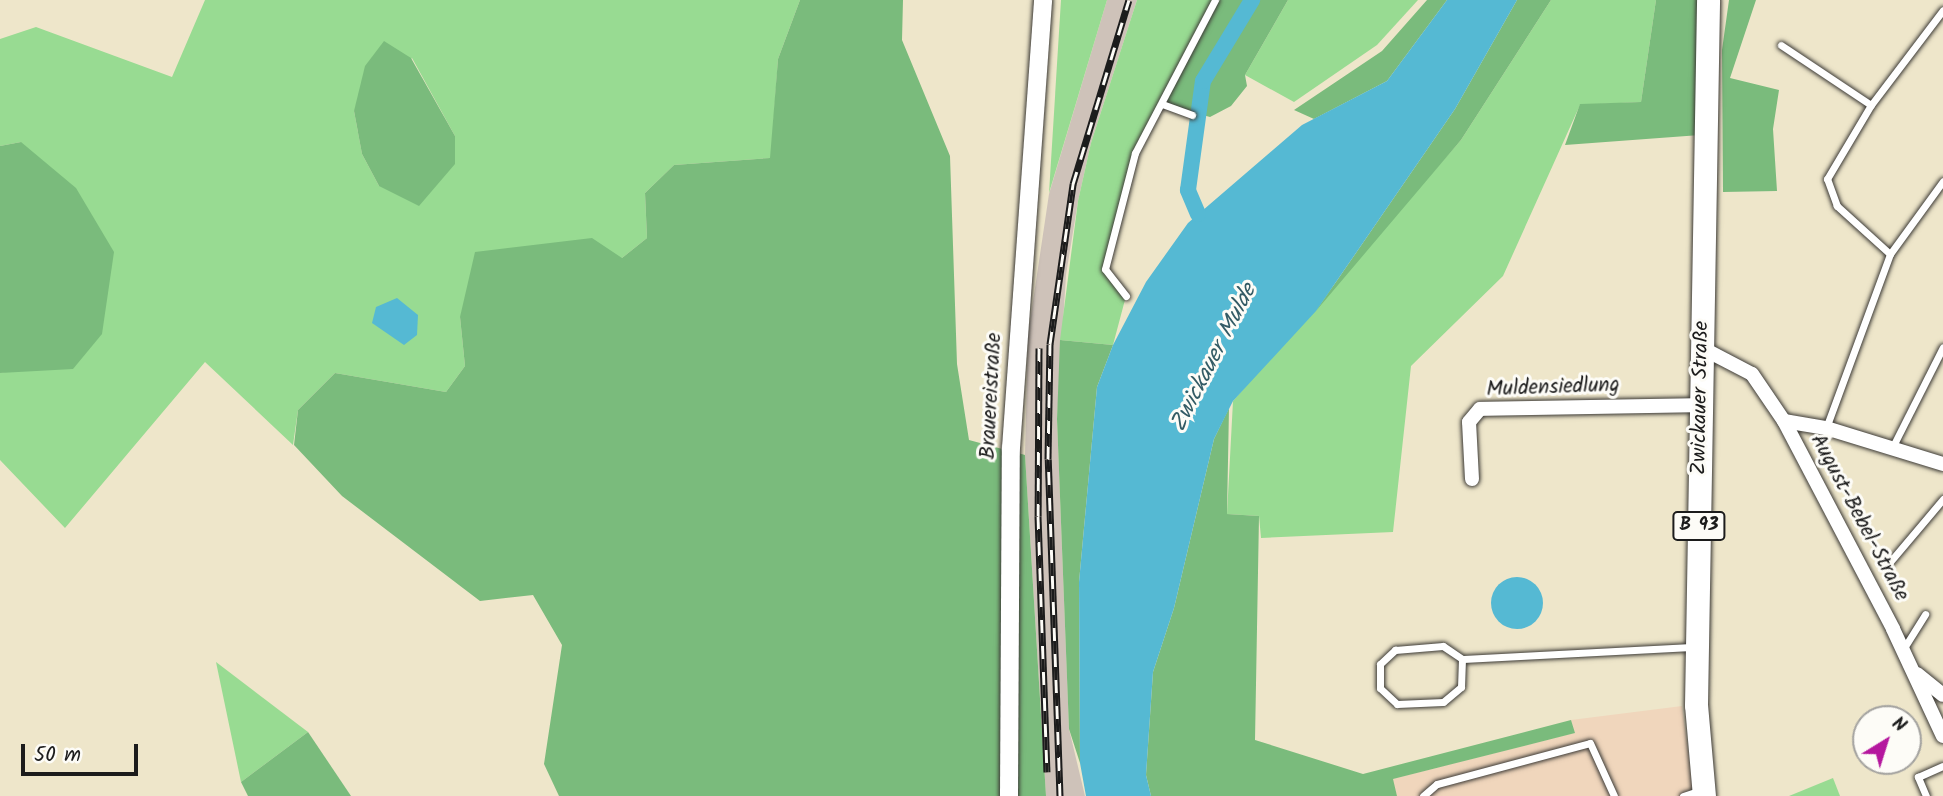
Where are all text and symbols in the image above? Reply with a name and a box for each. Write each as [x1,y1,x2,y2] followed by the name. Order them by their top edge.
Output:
[1165,280,1263,436] water label: Zwickauer Mulde
[1687,321,1715,475] street label: Zwickauer Straße
[976,332,1008,460] street label: Brauereistraße
[1486,373,1620,403] street label: Muldensiedlung
[1804,430,1914,606] street label: August-Bebel-Straße
[1671,510,1727,541] road number: B 93
[1852,705,1922,775] north arrow
[1885,710,1913,741] text: N
[24,730,142,774] scale bar
[34,739,81,772] text: 50 m

